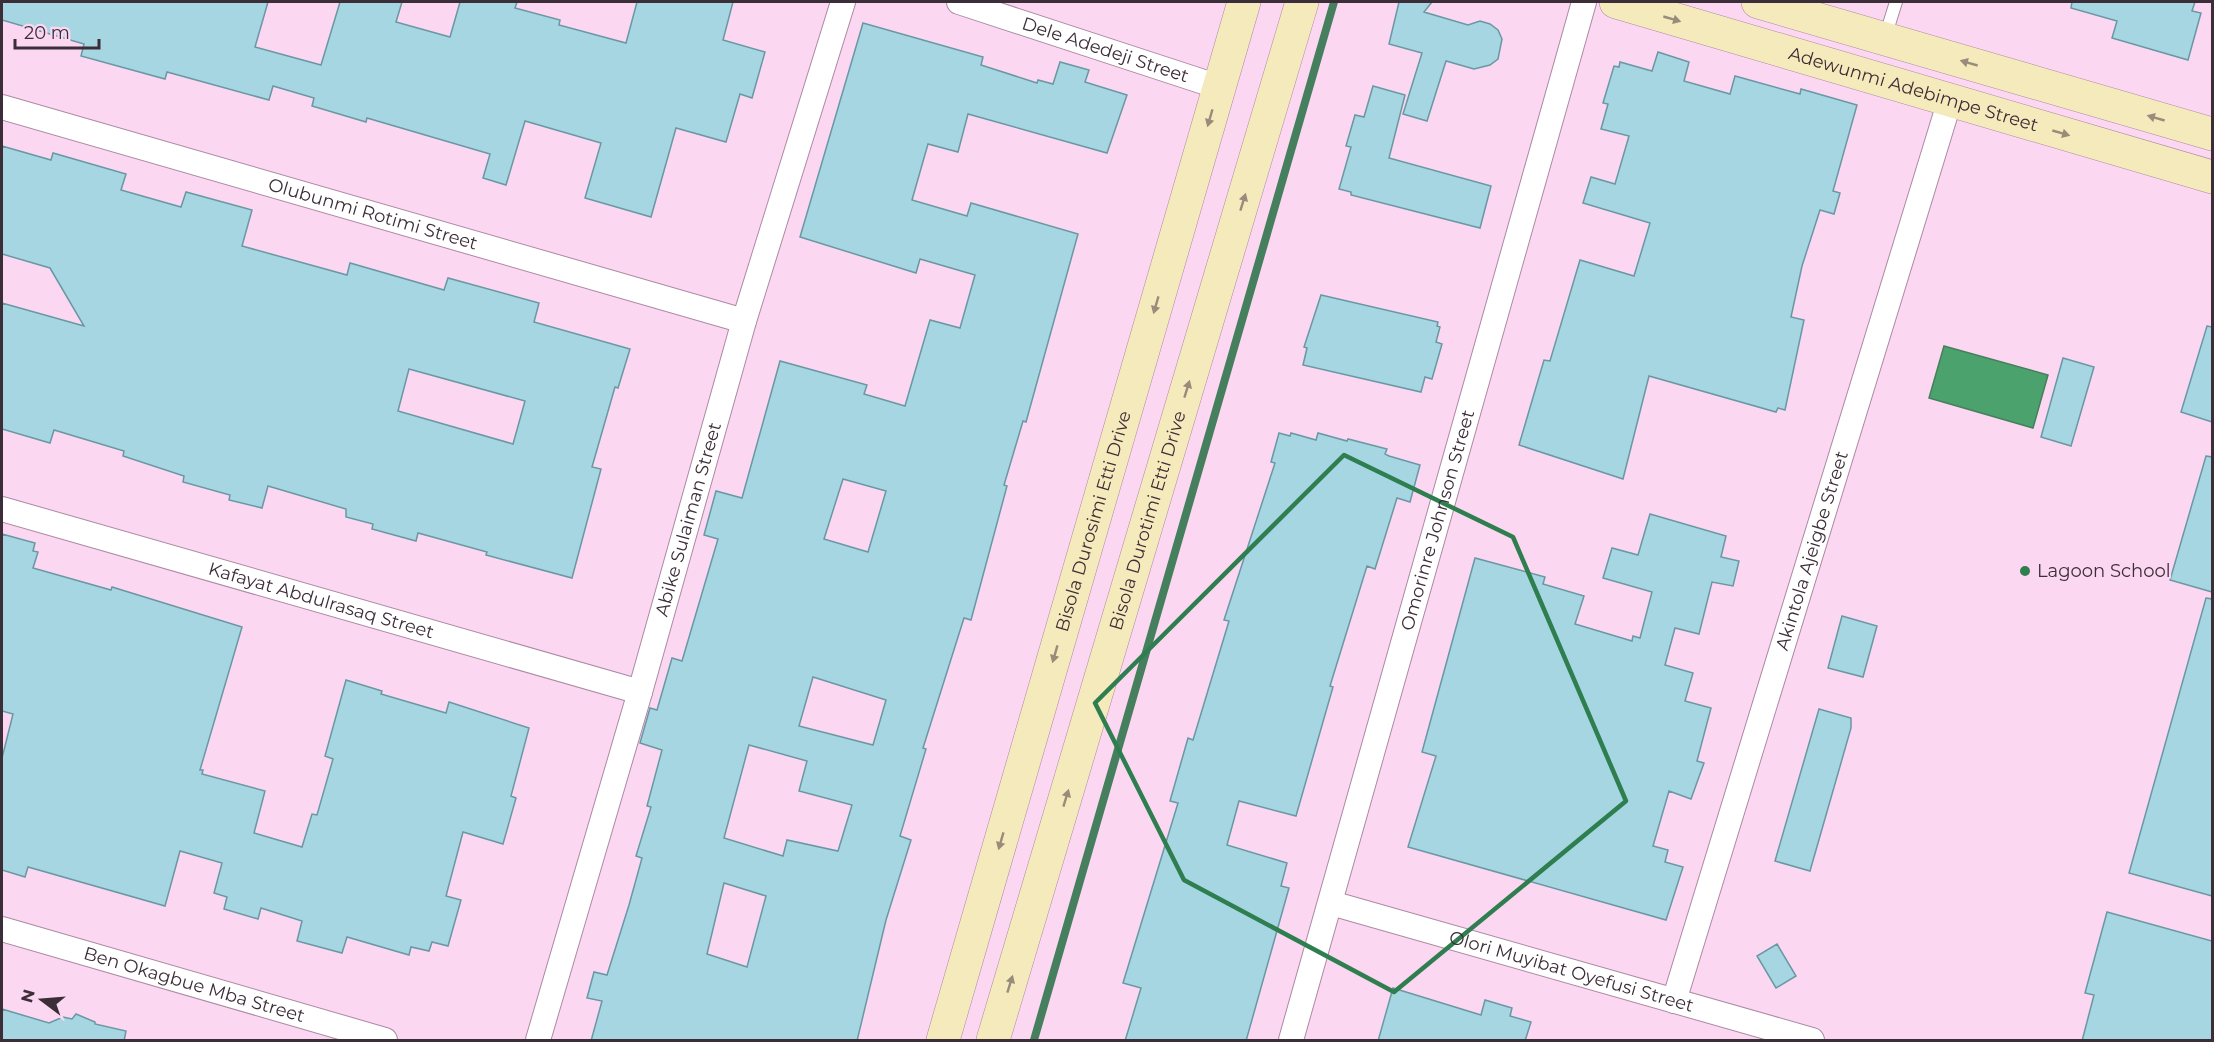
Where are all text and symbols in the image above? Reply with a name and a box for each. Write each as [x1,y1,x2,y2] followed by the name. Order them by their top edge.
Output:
[15,12,99,50] scale bar
[1019,12,1192,87] street label: Dele Adedeji Street
[1663,15,1681,24] one-way arrow
[24,22,70,44] text: 20 m
[1786,42,2041,136] street label: Adewunmi Adebimpe Street
[1960,58,1978,67] one-way arrow
[1205,109,1214,127] one-way arrow
[2147,113,2165,122] one-way arrow
[2052,129,2070,138] one-way arrow
[266,173,480,255] street label: Olubunmi Rotimi Street
[1239,193,1248,211] one-way arrow
[1151,297,1160,315] one-way arrow
[1183,380,1192,398] one-way arrow
[1396,407,1479,633] street label: Omorinre Johnson Street
[1051,408,1136,634] street label: Bisola Durosimi Etti Drive
[1105,408,1191,633] street label: Bisola Durotimi Etti Drive
[651,420,726,619] street label: Abike Sulaiman Street
[1771,448,1853,653] street label: Akintola Ajeigbe Street
[206,558,436,643] street label: Kafayat Abdulrasaq Street
[2037,560,2171,582] place label: Lagoon School
[2018,564,2032,578] marker: Lagoon School
[1050,645,1059,663] one-way arrow
[1062,788,1071,806] one-way arrow
[996,833,1005,851] one-way arrow
[1447,926,1696,1017] street label: Olori Muyibat Oyefusi Street
[81,942,307,1027] street label: Ben Okagbue Mba Street
[12,970,72,1030] north arrow
[1006,975,1015,993] one-way arrow
[17,987,39,1005] text: N

